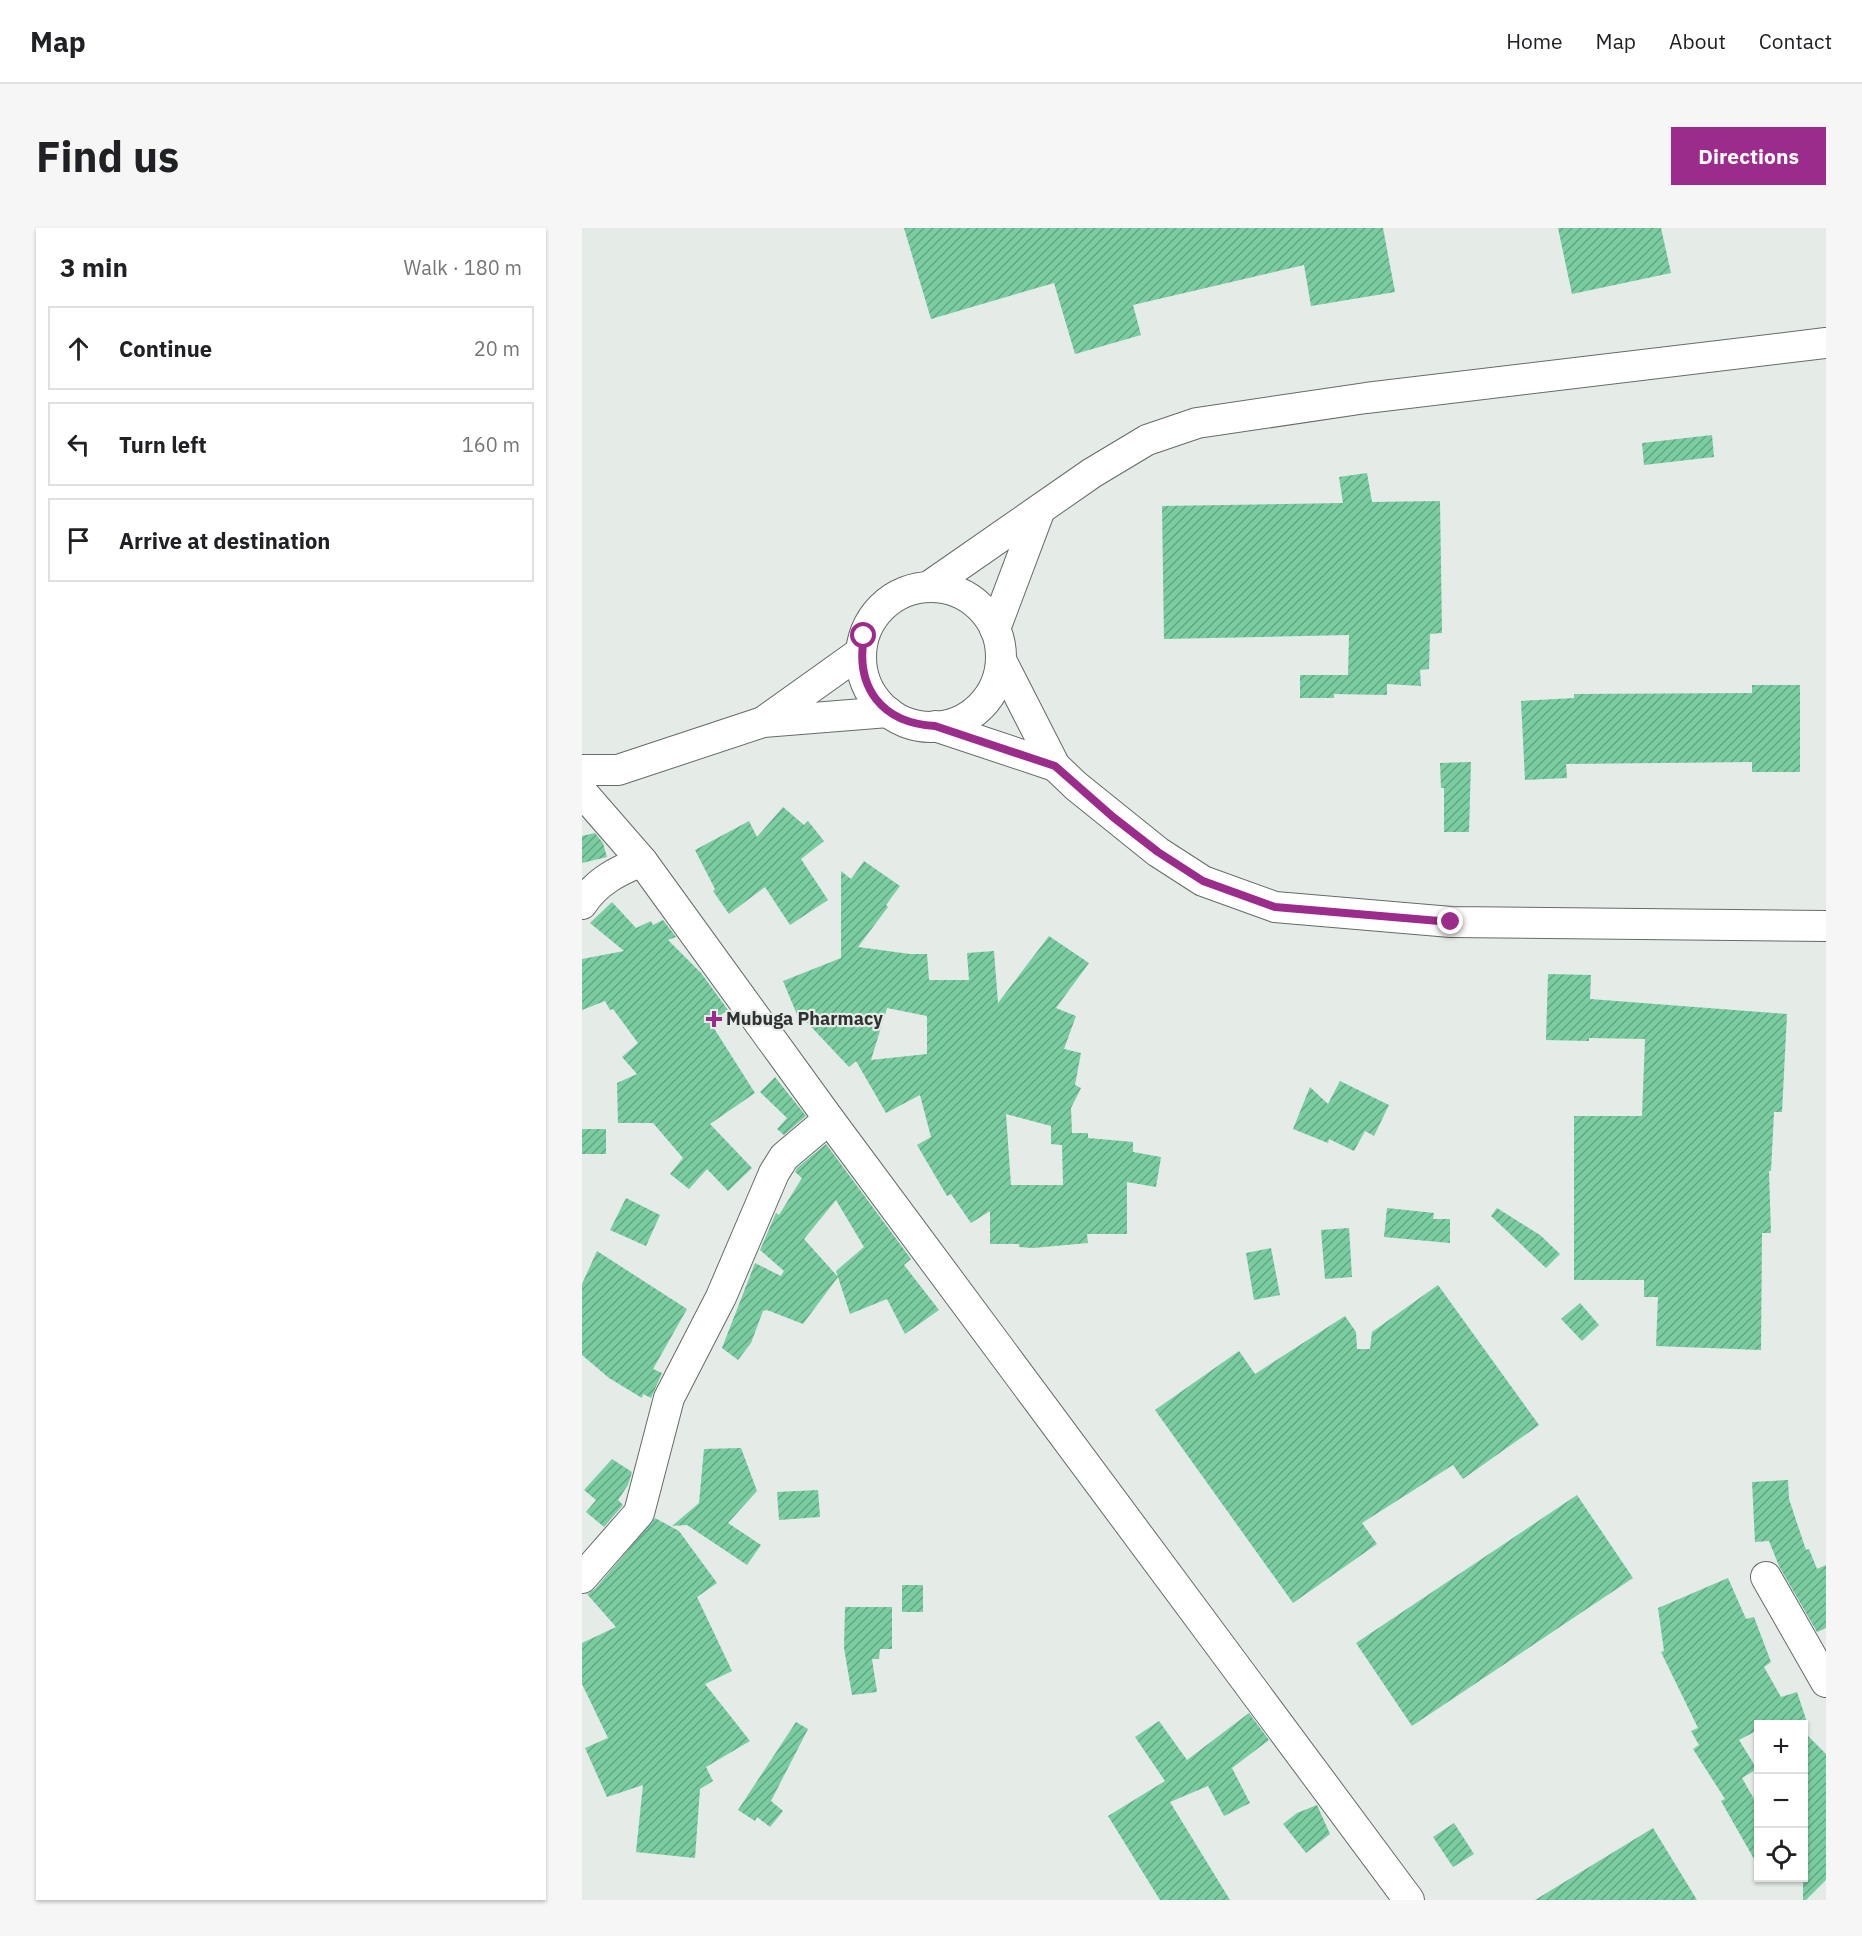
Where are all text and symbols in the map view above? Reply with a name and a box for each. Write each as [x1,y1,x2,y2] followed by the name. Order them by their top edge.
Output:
[30,23,86,60] text: Map
[1506,27,1563,55] text: Home
[1596,27,1636,55] text: Map
[1669,27,1726,55] text: About
[1759,27,1832,55] text: Contact
[1671,127,1826,185] button: Directions
[36,129,179,184] text: Find us
[60,250,128,284] text: 3 min
[404,254,522,281] text: Walk · 180 m
[62,332,95,365] icon: ahead
[119,334,212,363] text: Continue
[474,335,520,362] text: 20 m
[62,428,95,461] icon: left
[119,430,207,459] text: Turn left
[462,431,520,458] text: 160 m
[62,524,95,557] icon: arrive
[119,526,330,555] text: Arrive at destination
[850,622,876,648] route start
[1437,908,1463,934] route end
[726,1007,883,1030] place label: Mubuga Pharmacy
[707,1012,721,1026] marker: Mubuga Pharmacy
[1754,1720,1808,1882] map controls
[1754,1720,1808,1774] button: +
[1754,1774,1808,1828] button: −
[1754,1828,1808,1882] button: locate

